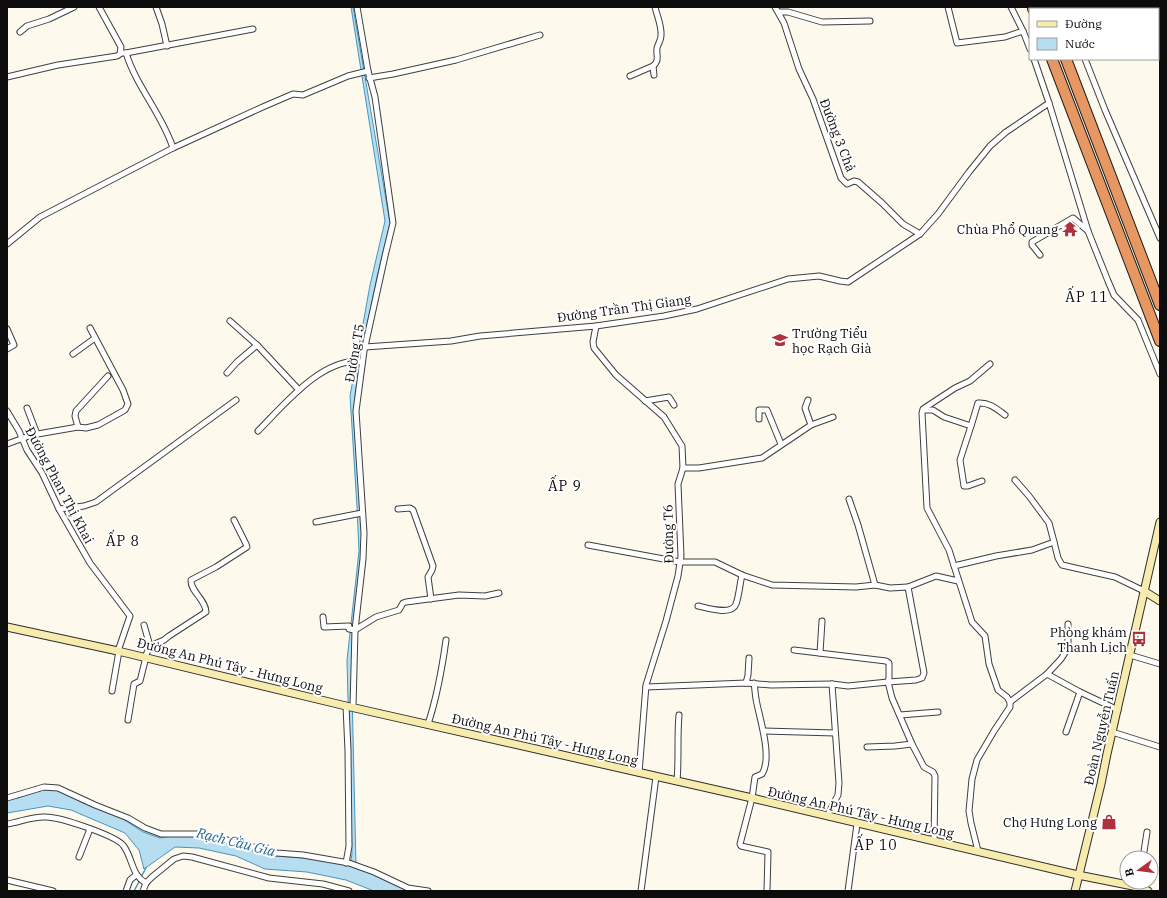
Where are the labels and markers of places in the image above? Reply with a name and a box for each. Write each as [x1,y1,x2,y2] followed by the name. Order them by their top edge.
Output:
[1061,220,1079,238] temple icon: Chùa Phổ Quang
[957,221,1058,238] place label: Chùa Phổ Quang
[792,325,872,357] place label: Trường Tiểu học Rạch Già
[771,331,789,349] school or university icon: Trường Tiểu học Rạch Già
[1050,624,1127,656] place label: Phòng khám Thanh Lịch
[1130,630,1148,648] bus stop icon: Phòng khám Thanh Lịch
[1100,813,1118,831] shop icon: Chợ Hưng Long
[1003,814,1097,831] place label: Chợ Hưng Long

